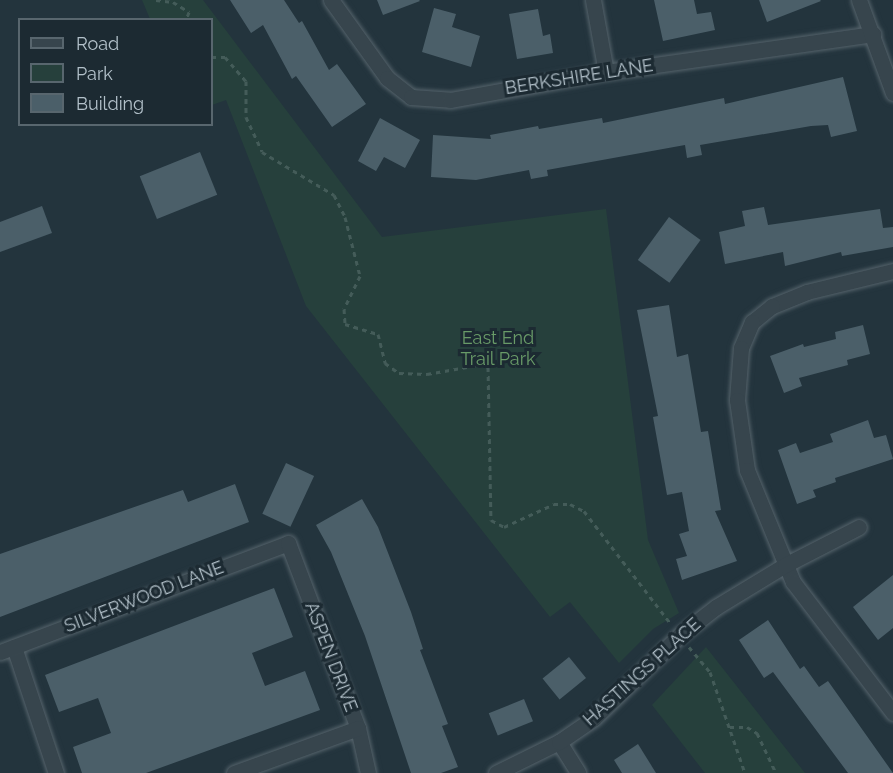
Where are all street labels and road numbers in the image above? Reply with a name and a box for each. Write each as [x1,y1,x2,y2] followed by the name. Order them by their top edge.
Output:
[503,55,655,99] street label: BERKSHIRE LANE
[61,557,227,637] street label: SILVERWOOD LANE
[300,599,362,715] street label: ASPEN DRIVE
[579,614,705,730] street label: HASTINGS PLACE

